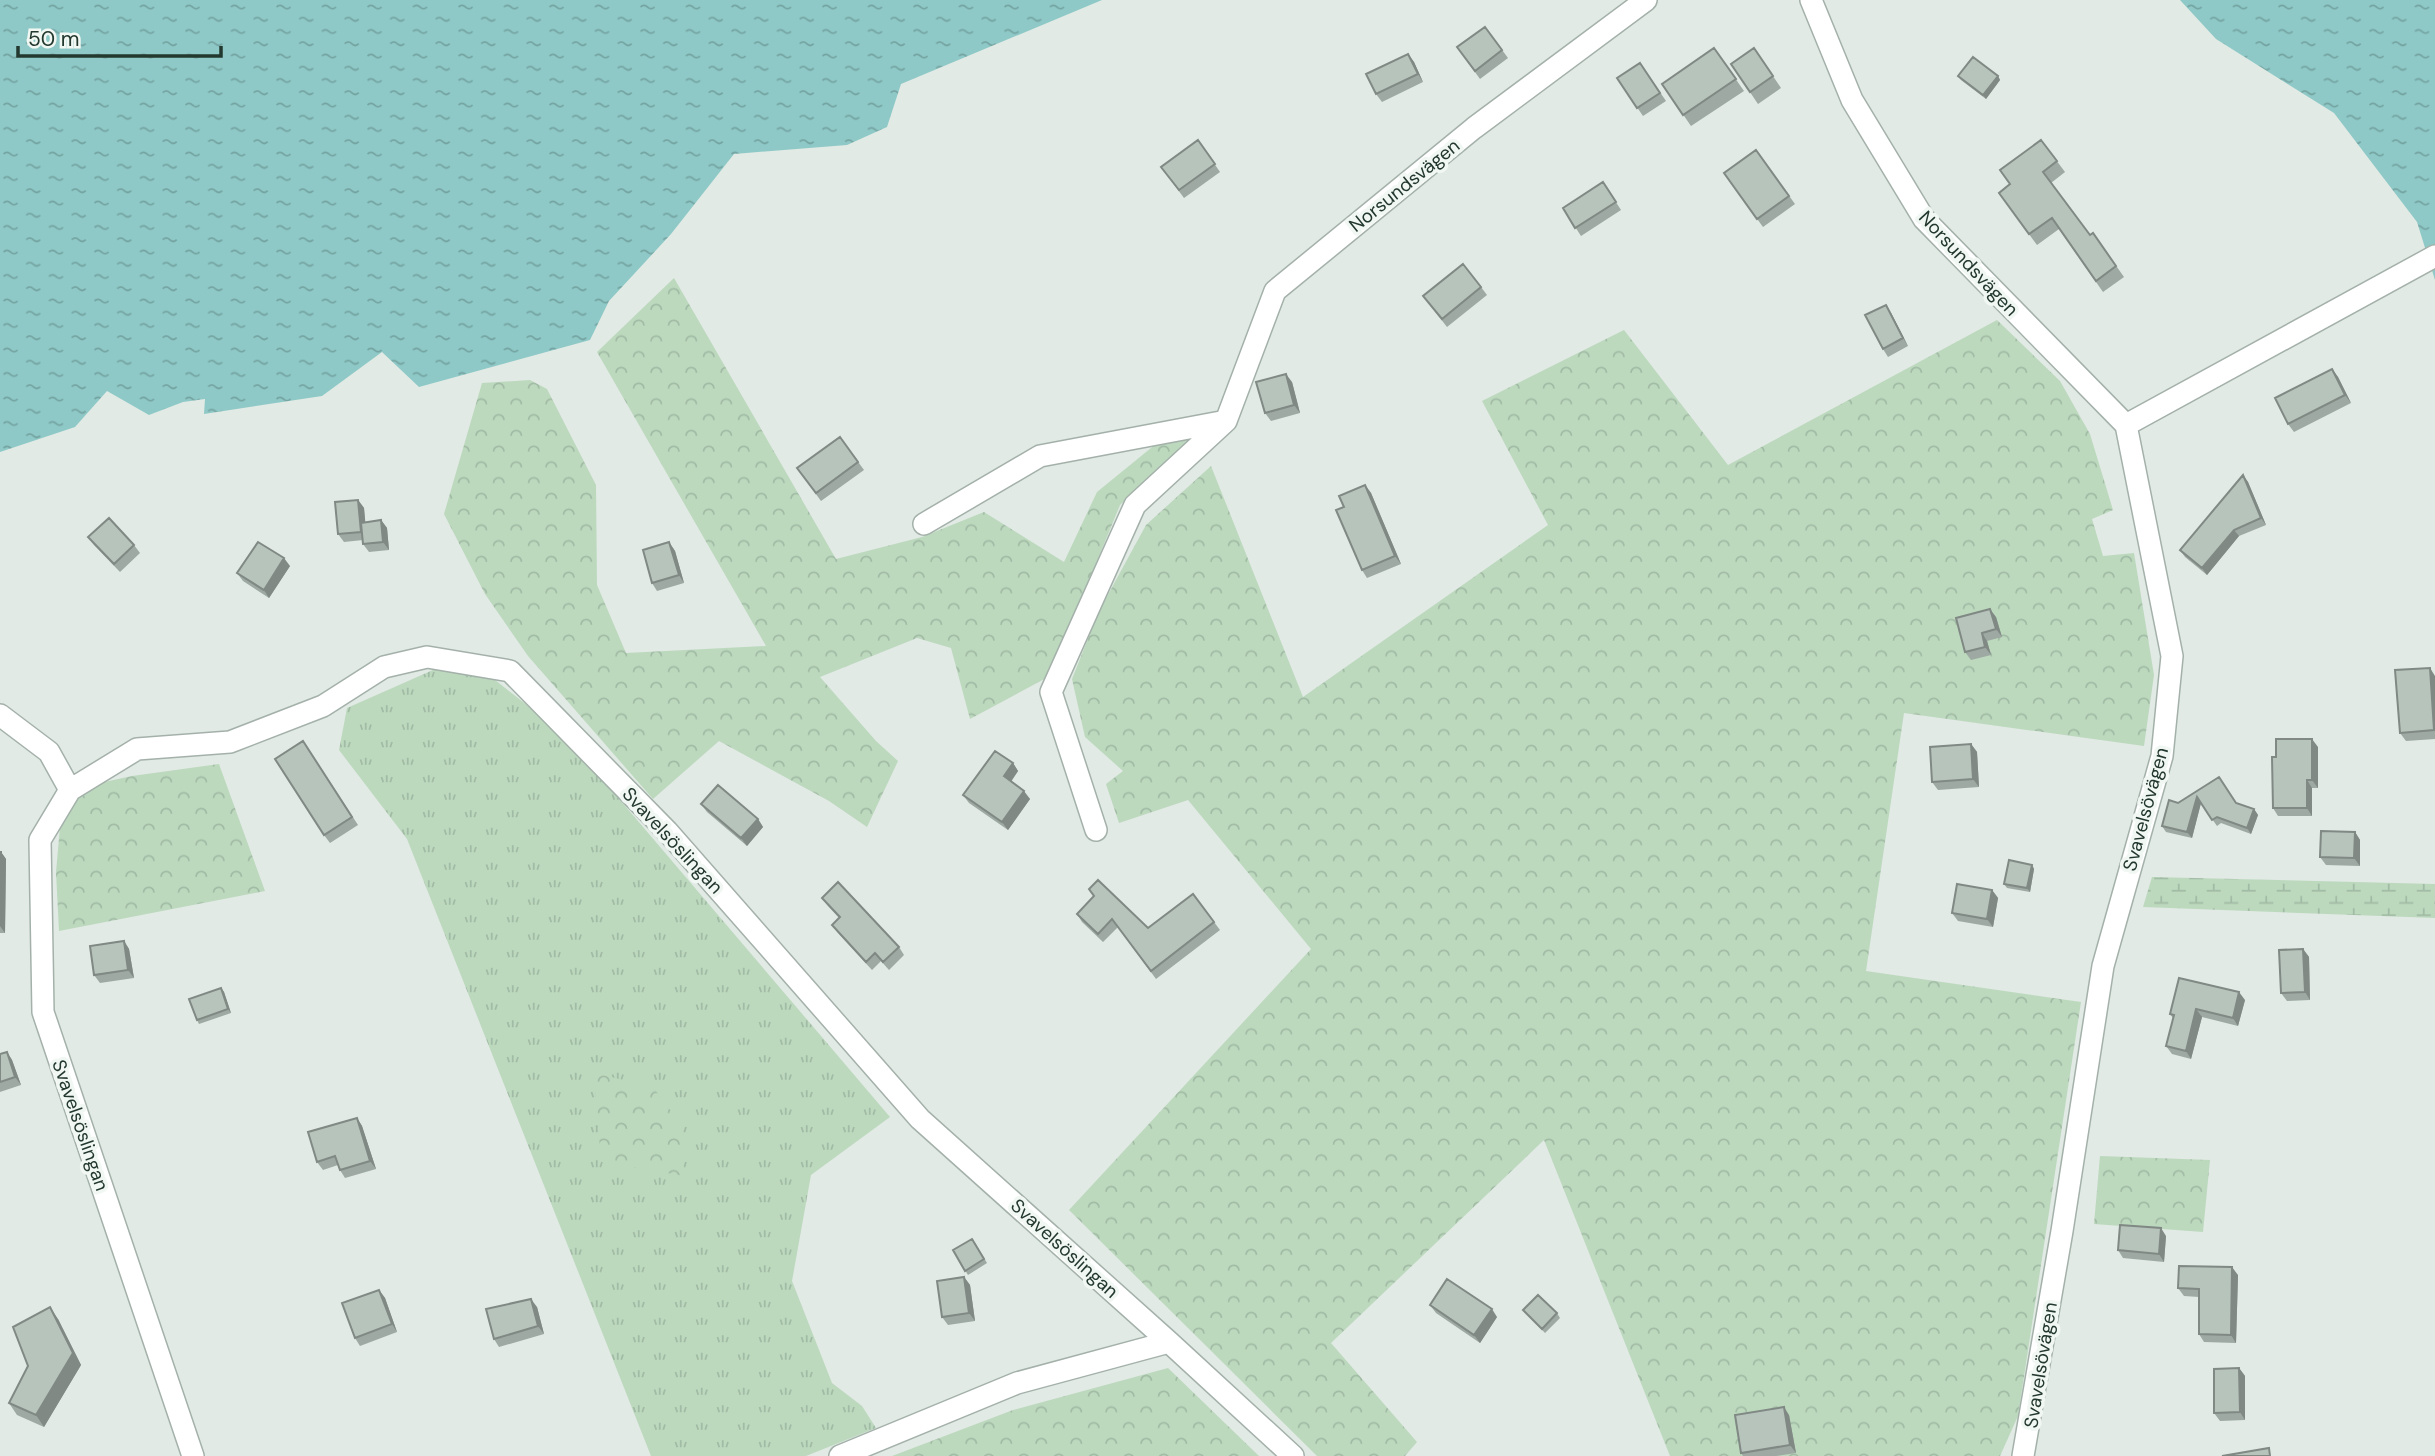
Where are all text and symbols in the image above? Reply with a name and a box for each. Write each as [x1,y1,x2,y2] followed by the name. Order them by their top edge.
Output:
[18,14,220,58] scale bar
[28,25,79,53] text: 50 m
[1344,133,1465,238] street label: Norsundsvägen
[1913,205,2024,321] street label: Norsundsvägen
[2117,744,2174,874] street label: Svavelsövägen
[617,782,728,899] street label: Svavelsöslingan
[46,1056,115,1194] street label: Svavelsöslingan
[1005,1193,1124,1303] street label: Svavelsöslingan
[2018,1300,2063,1430] street label: Svavelsövägen

